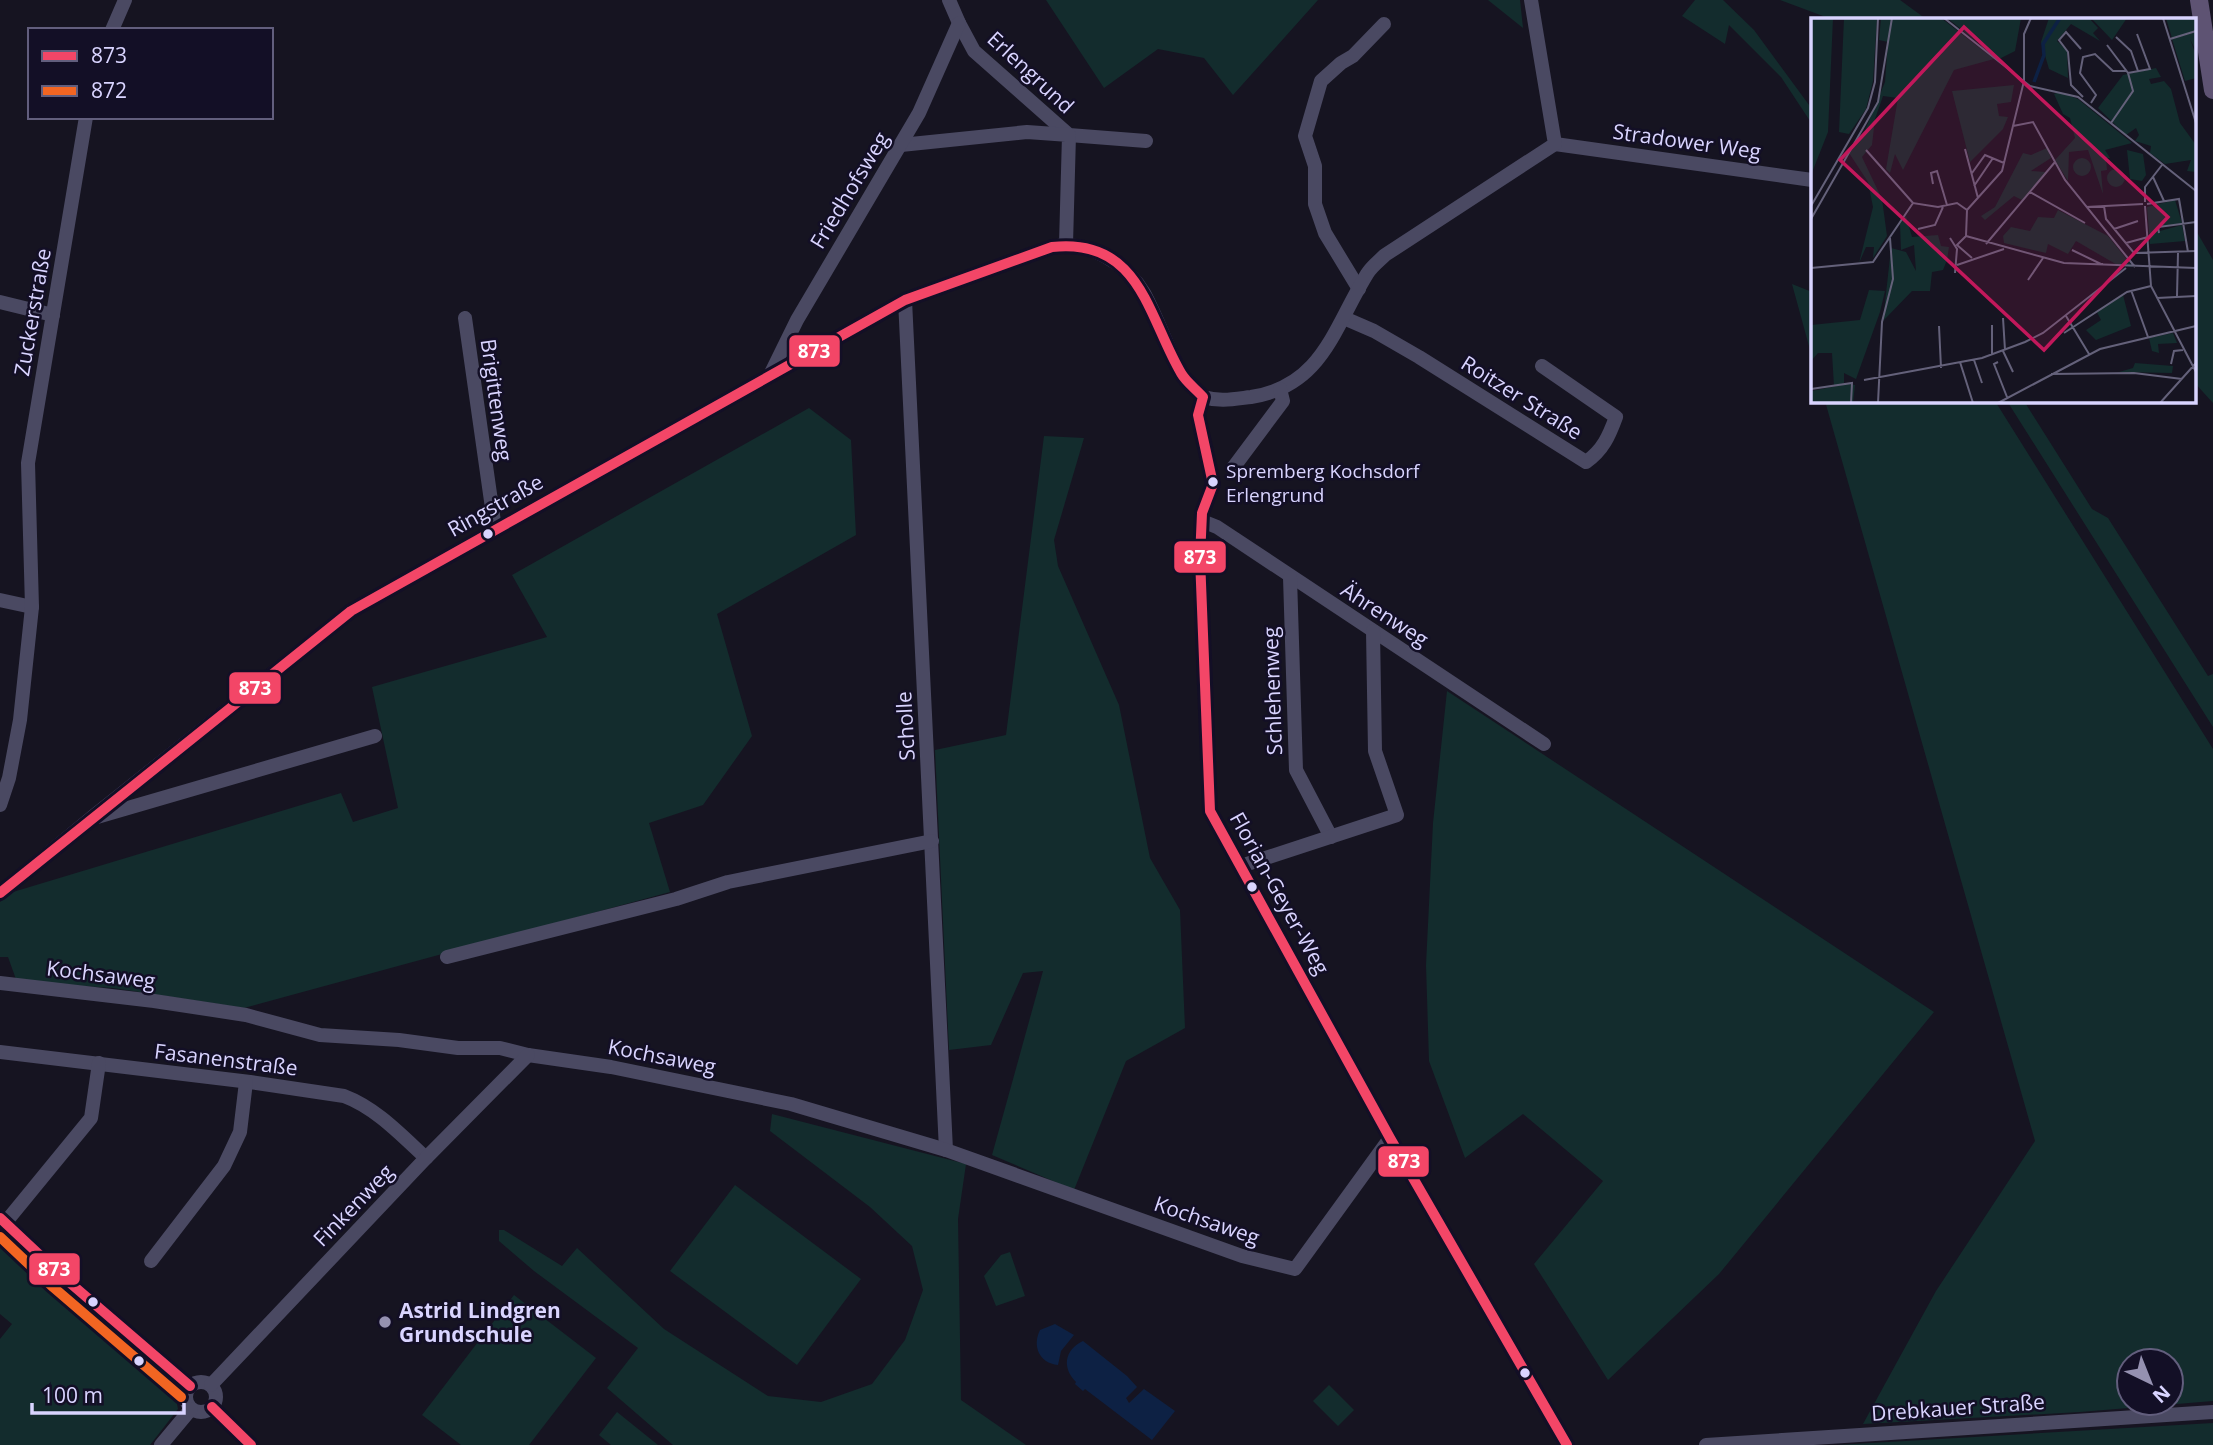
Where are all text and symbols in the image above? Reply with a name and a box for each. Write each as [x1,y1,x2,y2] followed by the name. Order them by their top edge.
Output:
[1811,18,2196,402] inset map
[982,25,1080,119] street label: Erlengrund
[28,28,273,119] legend
[91,41,127,69] text: 873
[91,76,127,104] text: 872
[1611,117,1763,165] street label: Stradower Weg
[803,126,895,254] street label: Friedhofsweg
[7,246,57,378] street label: Zuckerstraße
[788,334,841,368] line badge: 873
[475,337,519,463] street label: Brigittenweg
[798,338,830,364] text: 873
[1456,349,1588,445] street label: Roitzer Straße
[1226,458,1421,508] place label: Spremberg Kochsdorf Erlengrund
[442,467,548,543] street label: Ringstraße
[1206,475,1220,489] marker: Spremberg Kochsdorf Erlengrund
[481,527,495,541] unlabelled marker
[1173,540,1227,574] line badge: 873
[1184,544,1216,570] text: 873
[1336,575,1434,653] street label: Ährenweg
[1256,626,1288,756] street label: Schlehenweg
[228,671,282,705] line badge: 873
[239,675,271,701] text: 873
[889,691,921,761] street label: Scholle
[1224,807,1336,979] street label: Florian-Geyer-Weg
[1245,880,1259,894] unlabelled marker
[45,953,157,995] street label: Kochsaweg
[606,1032,718,1080] street label: Kochsaweg
[153,1036,299,1082] street label: Fasanenstraße
[1377,1145,1430,1178] line badge: 873
[1388,1148,1420,1174] text: 873
[307,1158,399,1252] street label: Finkenweg
[1151,1189,1263,1251] street label: Kochsaweg
[28,1252,81,1286] line badge: 873
[38,1256,70,1282] text: 873
[86,1295,100,1309] unlabelled marker
[399,1296,561,1348] place label: Astrid Lindgren Grundschule
[377,1314,393,1330] marker: Astrid Lindgren Grundschule
[2115,1347,2185,1417] north arrow
[132,1354,146,1368] unlabelled marker
[1518,1366,1532,1380] unlabelled marker
[32,1372,184,1416] scale bar
[2147,1380,2176,1409] text: N
[42,1381,103,1409] text: 100 m
[1870,1387,2046,1427] street label: Drebkauer Straße

